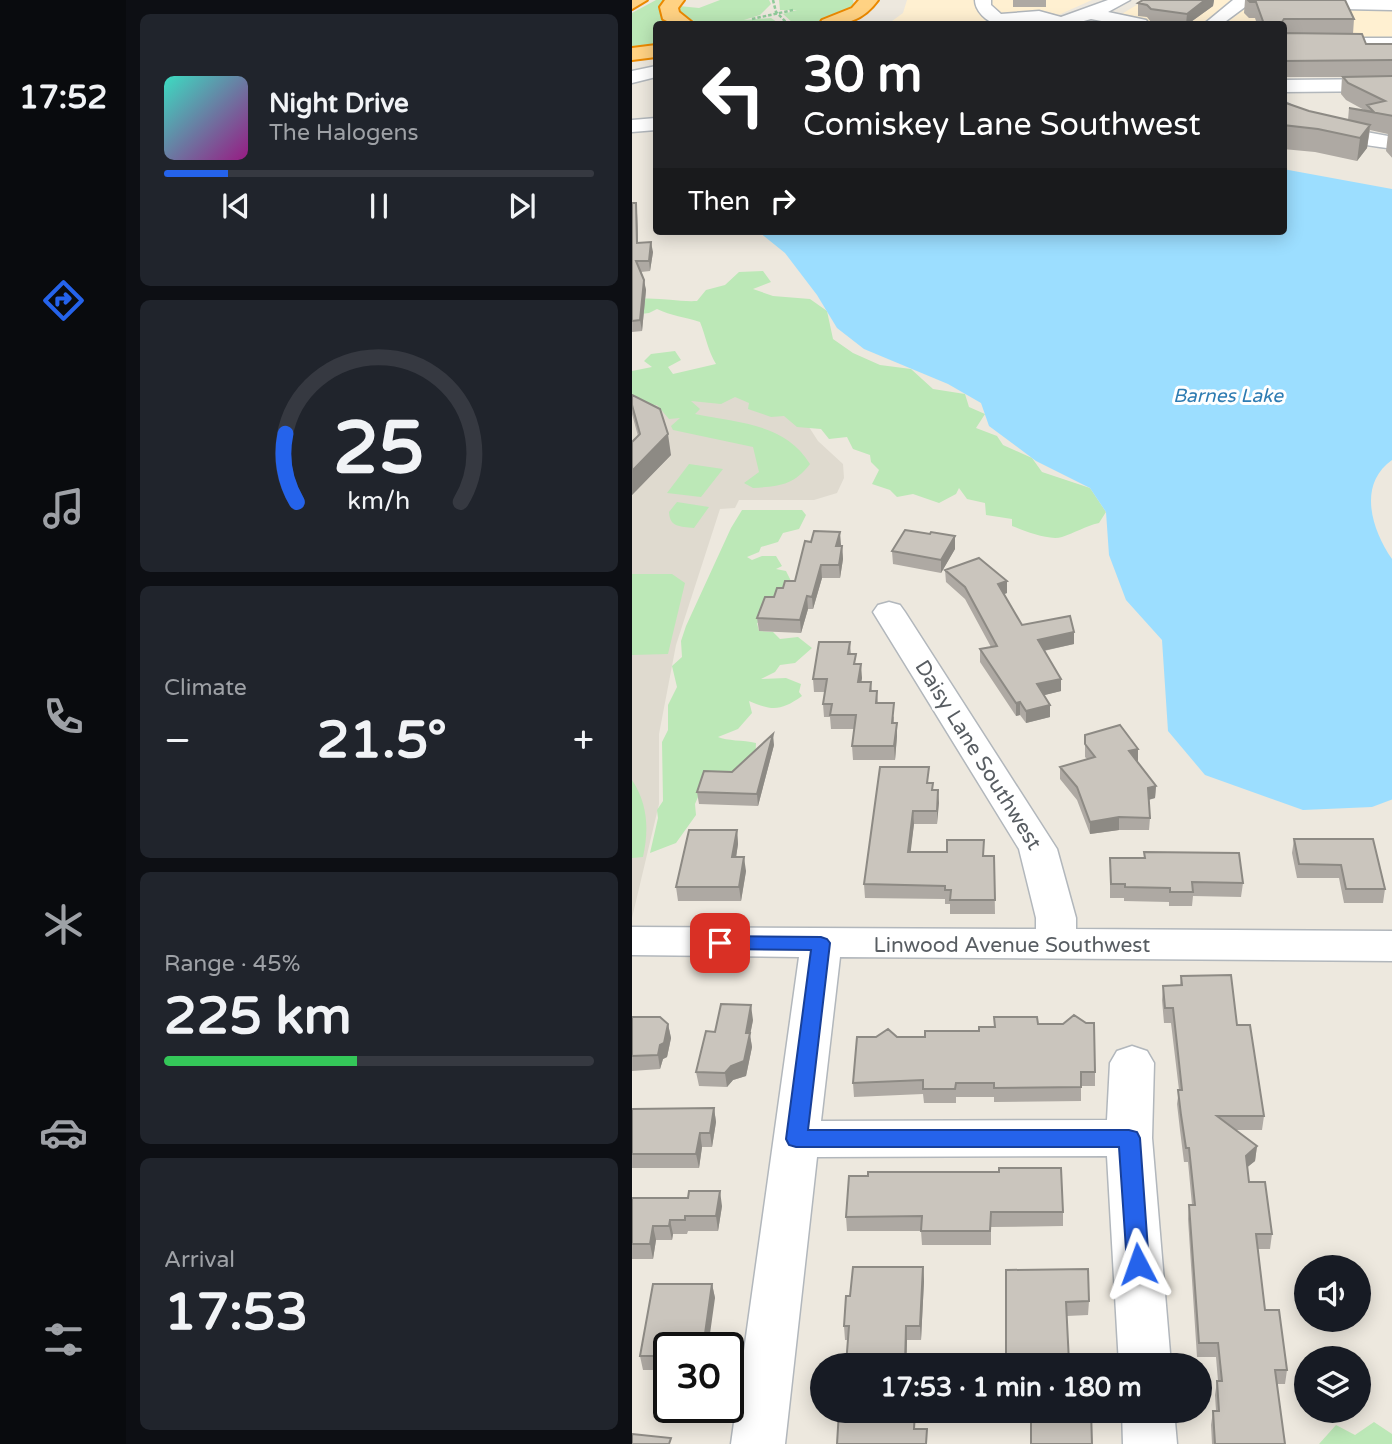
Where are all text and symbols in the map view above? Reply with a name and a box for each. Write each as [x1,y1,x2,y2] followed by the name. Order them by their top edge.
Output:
[803,46,922,105] text: 30 m
[688,49,779,140] icon: left
[19,79,107,117] text: 17:52
[269,88,409,119] text: Night Drive
[803,106,1201,144] text: Comiskey Lane Southwest
[269,119,418,147] text: The Halogens
[764,182,802,220] icon: right
[688,186,750,217] text: Then
[217,187,255,225] icon: previous
[360,187,398,225] icon: pause
[503,187,541,225] icon: next
[39,276,88,325] icon: directions
[1173,385,1284,407] water label: Barnes Lake
[333,405,425,493] text: 25
[39,484,88,533] icon: music
[348,486,410,516] text: km/h
[909,656,1047,854] street label: Daisy Lane Southwest
[164,674,247,702] text: Climate
[39,692,88,741] icon: phone
[317,709,447,772] text: 21.5°
[164,718,191,764] text: −
[573,718,594,764] text: +
[39,900,88,949] icon: climate
[690,913,750,973] pin
[701,924,739,962] icon: arrive
[874,933,1150,958] street label: Linwood Avenue Southwest
[164,950,300,978] text: Range · 45%
[164,985,352,1048] text: 225 km
[39,1108,88,1157] icon: car
[1101,1227,1175,1301] position arrow
[164,1246,235,1274] text: Arrival
[1294,1255,1371,1423] map controls
[1294,1255,1371,1332] button: sound
[164,1281,308,1344] text: 17:53
[39,1315,88,1364] icon: filters
[653,1332,744,1423] speed limit sign: 30
[1294,1346,1371,1423] button: layers
[880,1372,1142,1403] text: 17:53 · 1 min · 180 m

